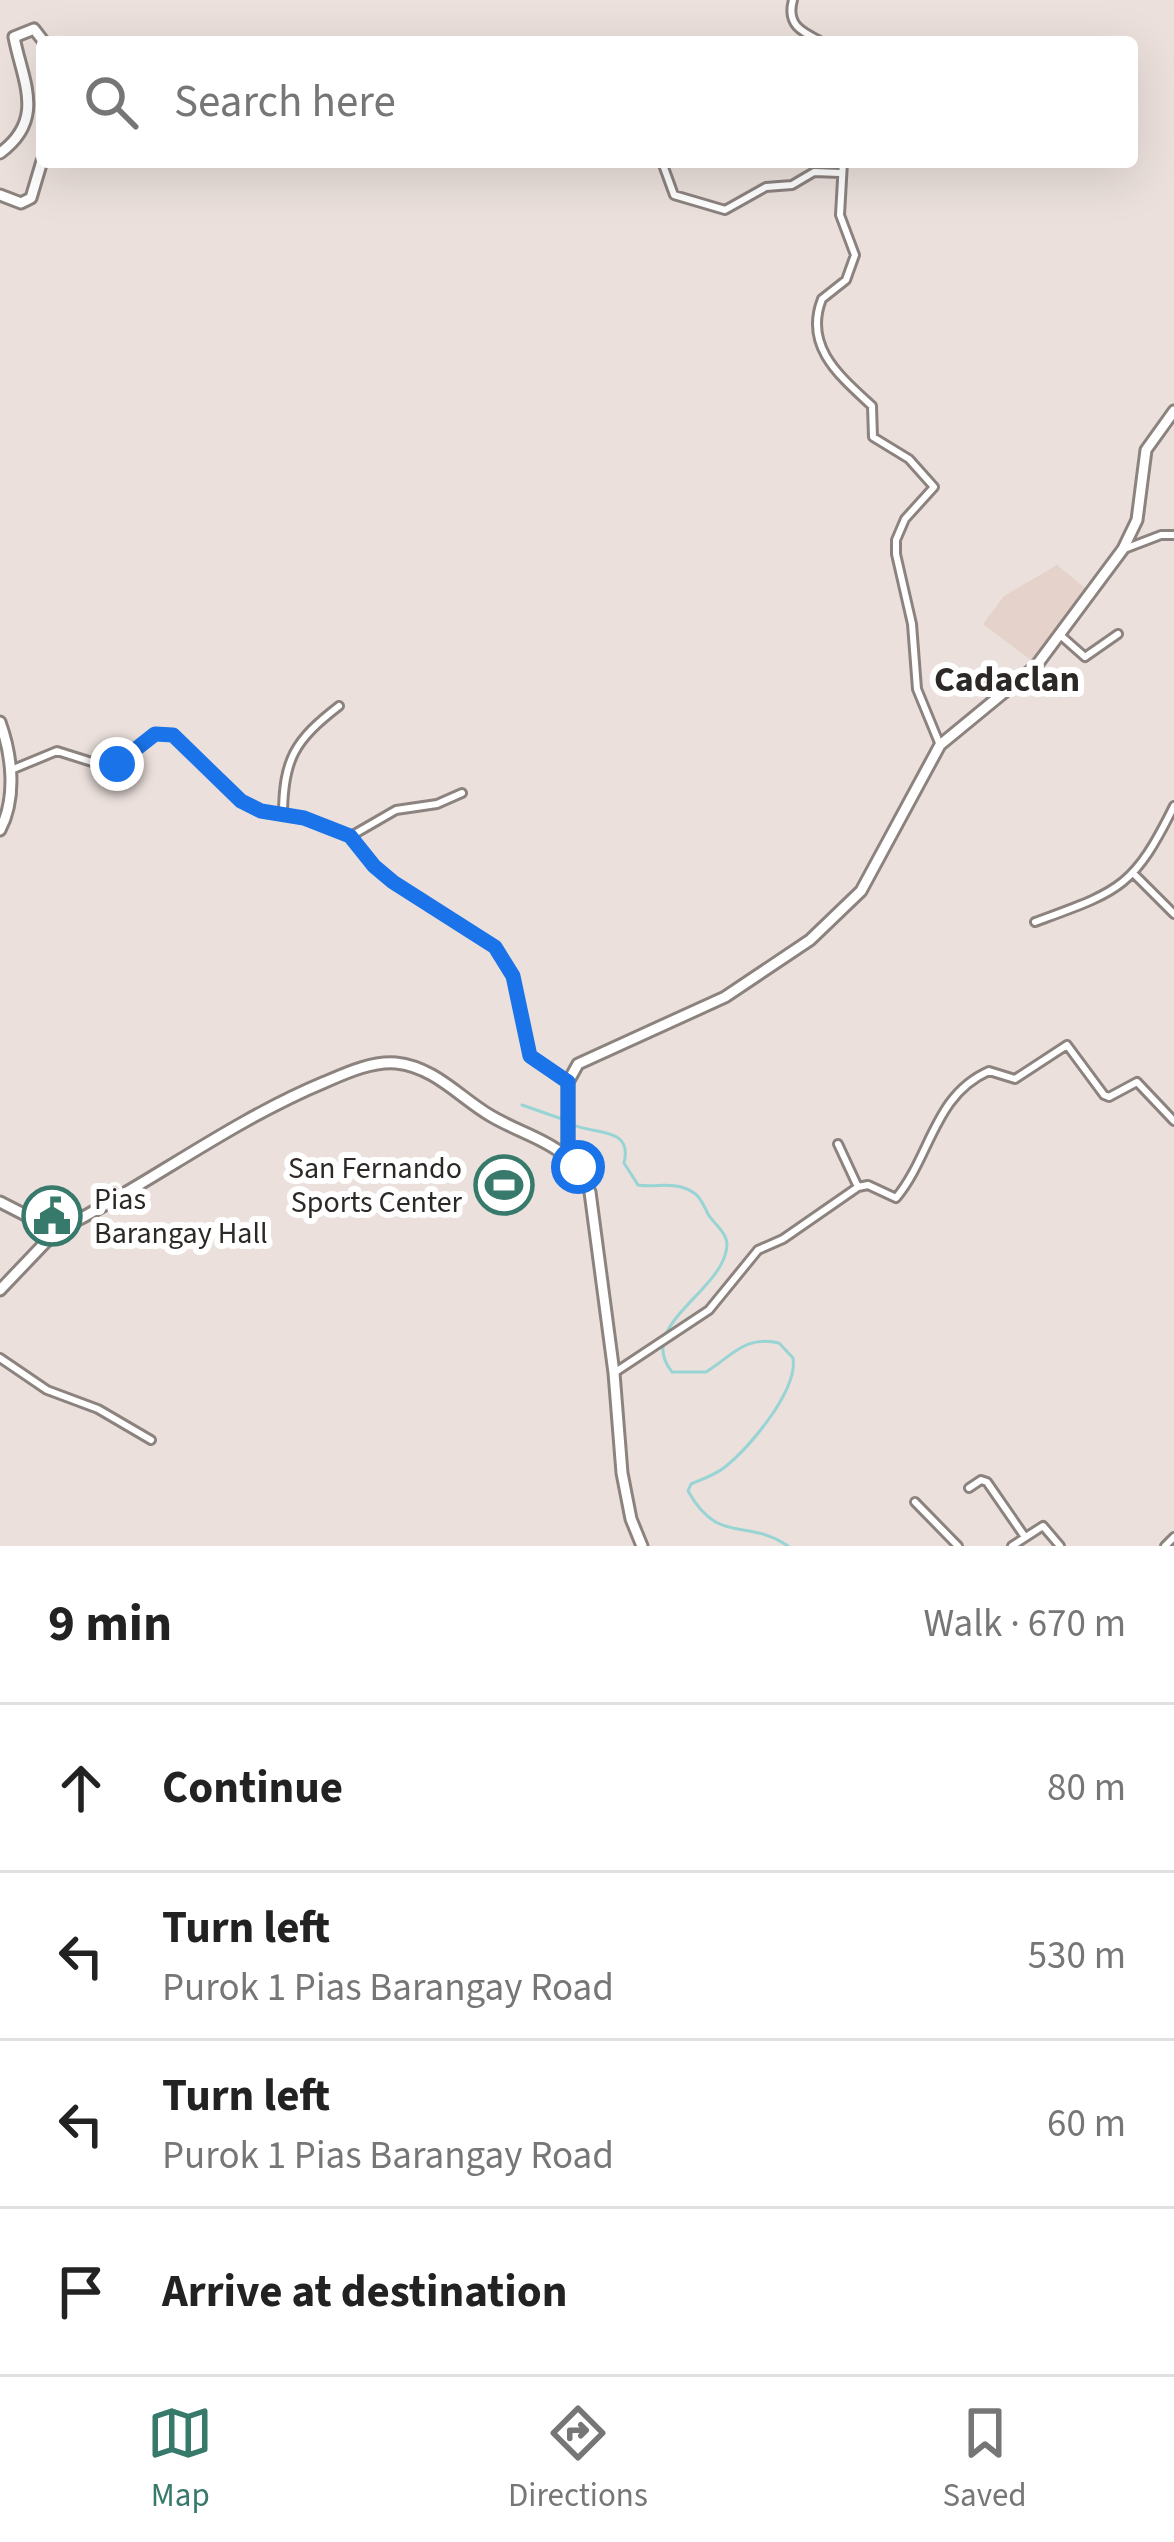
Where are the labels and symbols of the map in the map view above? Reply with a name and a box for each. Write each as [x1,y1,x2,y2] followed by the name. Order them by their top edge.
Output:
[934,654,1080,705] district label: Cadaclan
[90,737,144,791] route end
[551,1140,605,1194] route start
[288,1147,463,1224] place label: San Fernando Sports Center
[473,1154,535,1216] sports icon: San Fernando Sports Center
[94,1178,268,1255] place label: Pias Barangay Hall
[21,1185,83,1247] public building icon: Pias Barangay Hall

